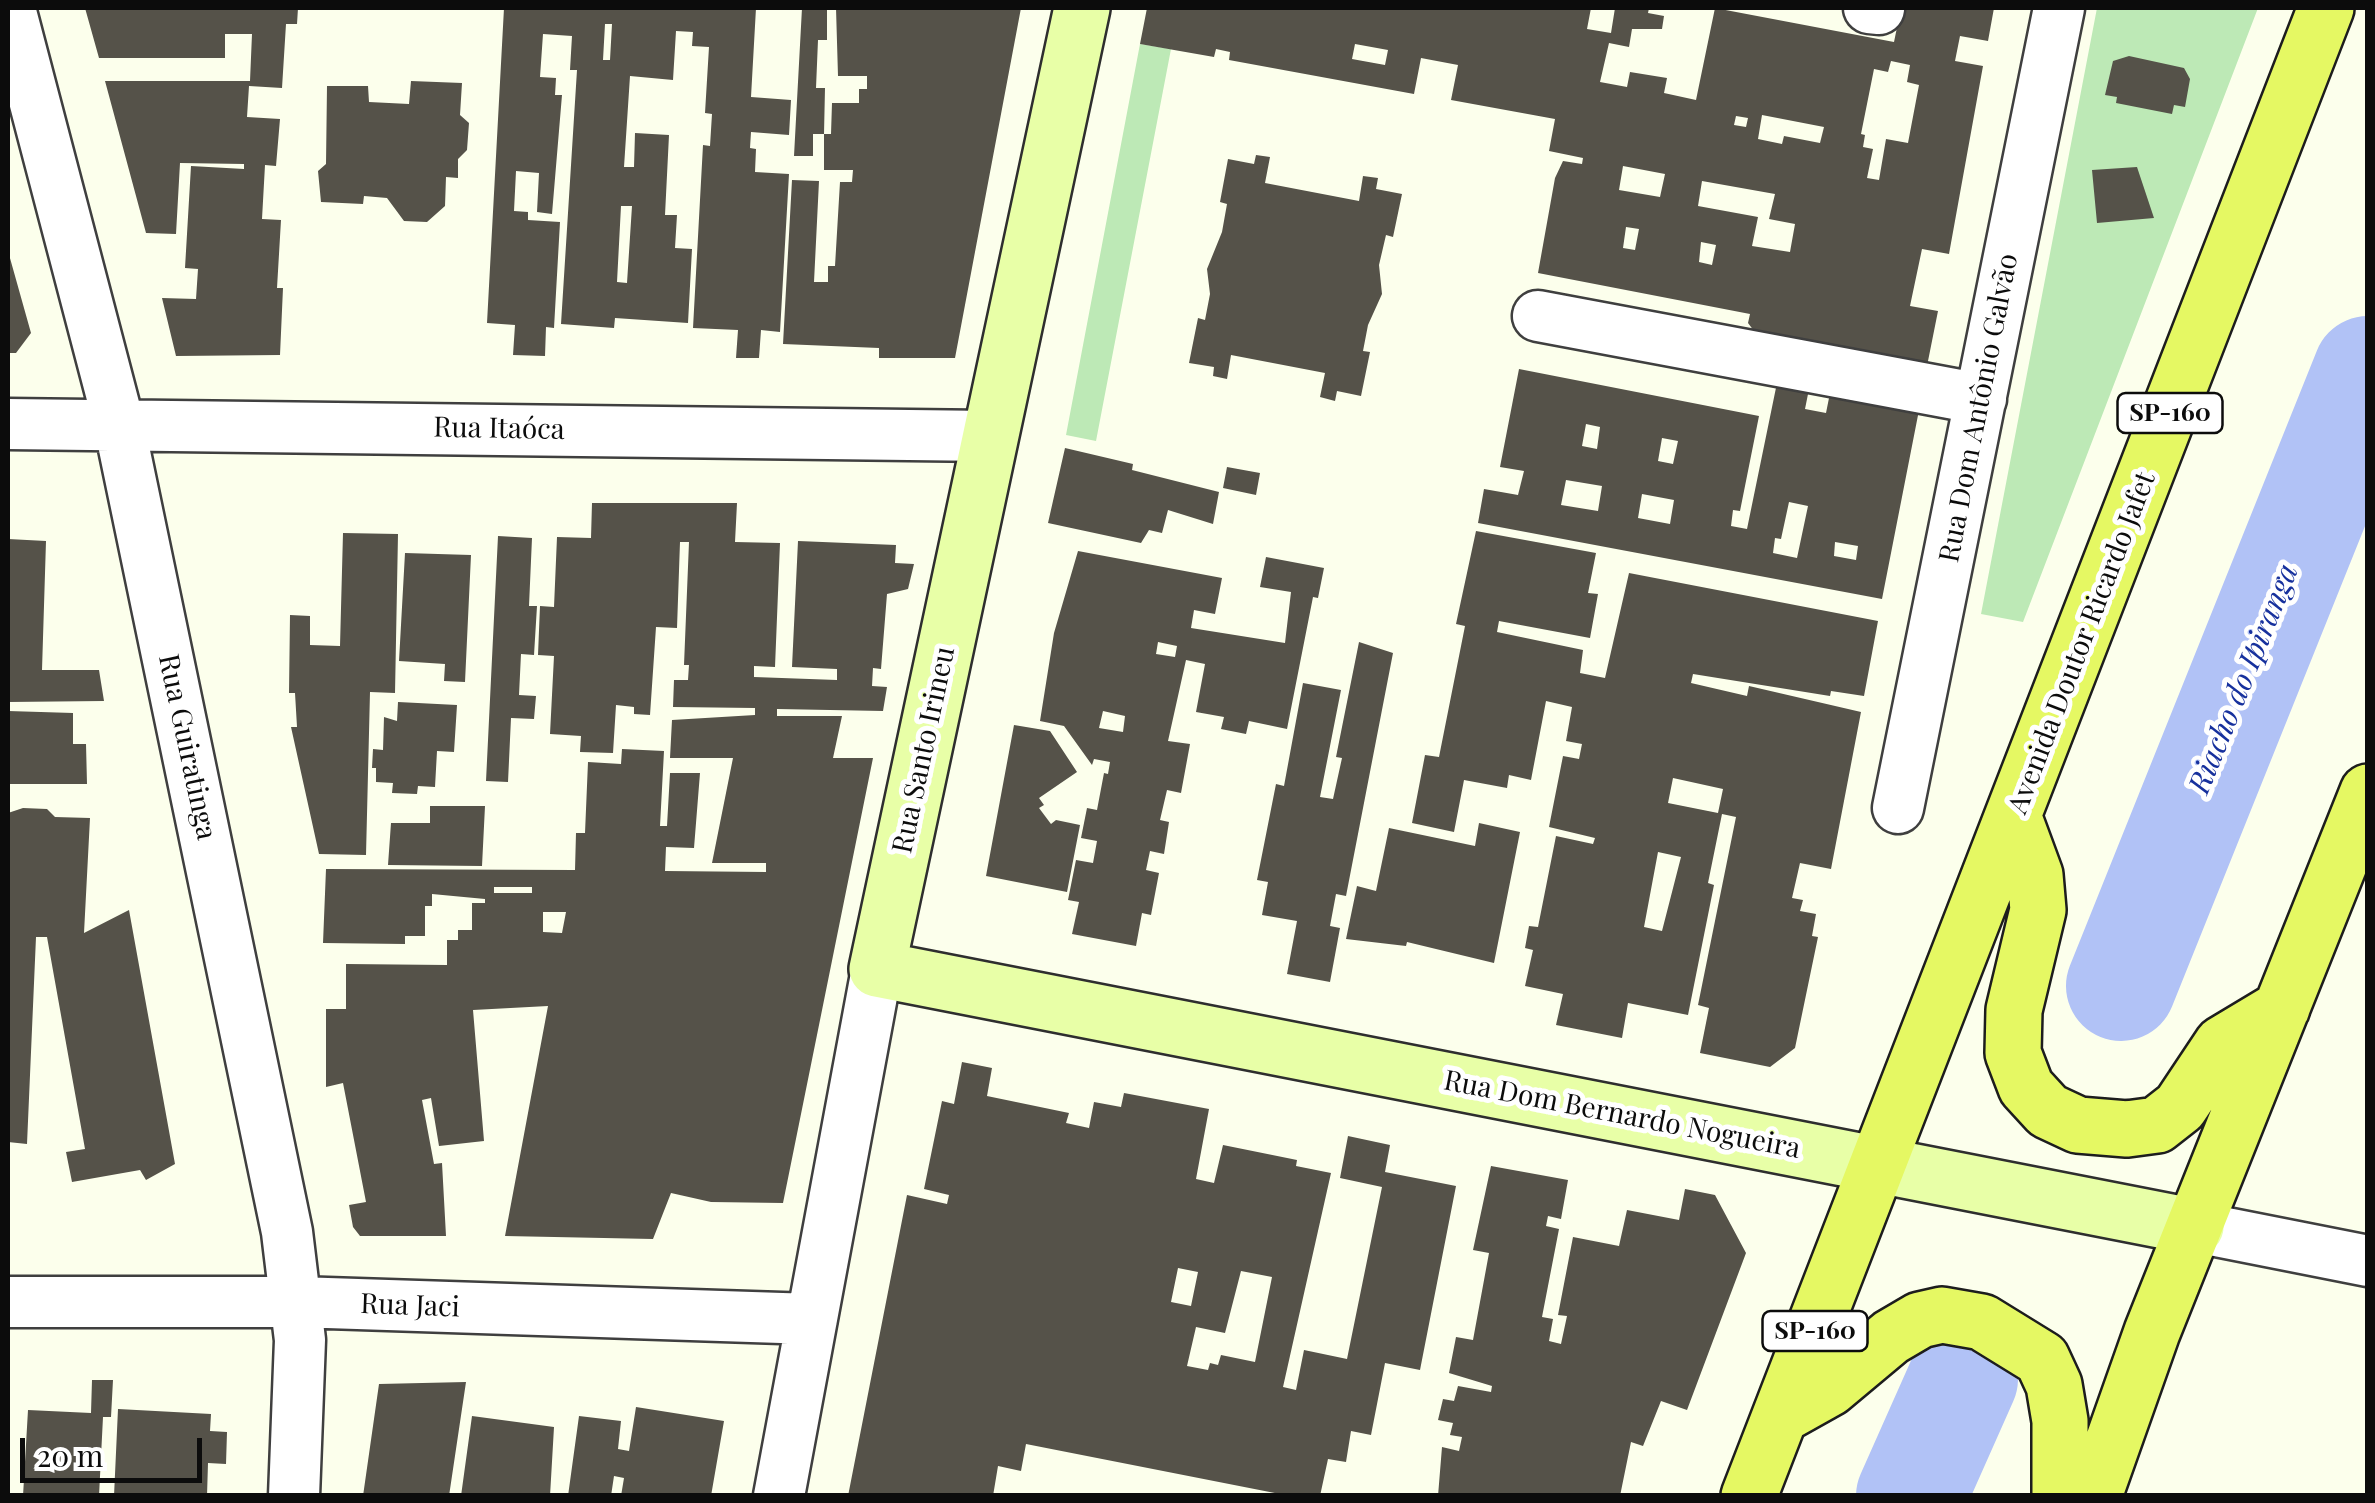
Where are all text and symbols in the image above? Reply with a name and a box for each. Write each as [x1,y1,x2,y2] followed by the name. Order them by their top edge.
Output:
[1933,251,2025,565] street label: Rua Dom Antônio Galvão
[2118,393,2222,433] road number: SP-160
[433,411,565,447] street label: Rua Itaóca
[2001,467,2163,819] street label: Avenida Doutor Ricardo Jafet
[2182,559,2306,799] water label: Riacho do Ipiranga
[886,643,962,857] street label: Rua Santo Irineu
[151,651,223,843] street label: Rua Guiratinga
[1441,1064,1803,1166] street label: Rua Dom Bernardo Nogueira
[360,1287,460,1325] street label: Rua Jaci
[1762,1311,1868,1351] road number: SP-160
[25,1418,208,1480] scale bar
[37,1435,103,1475] text: 20 m

